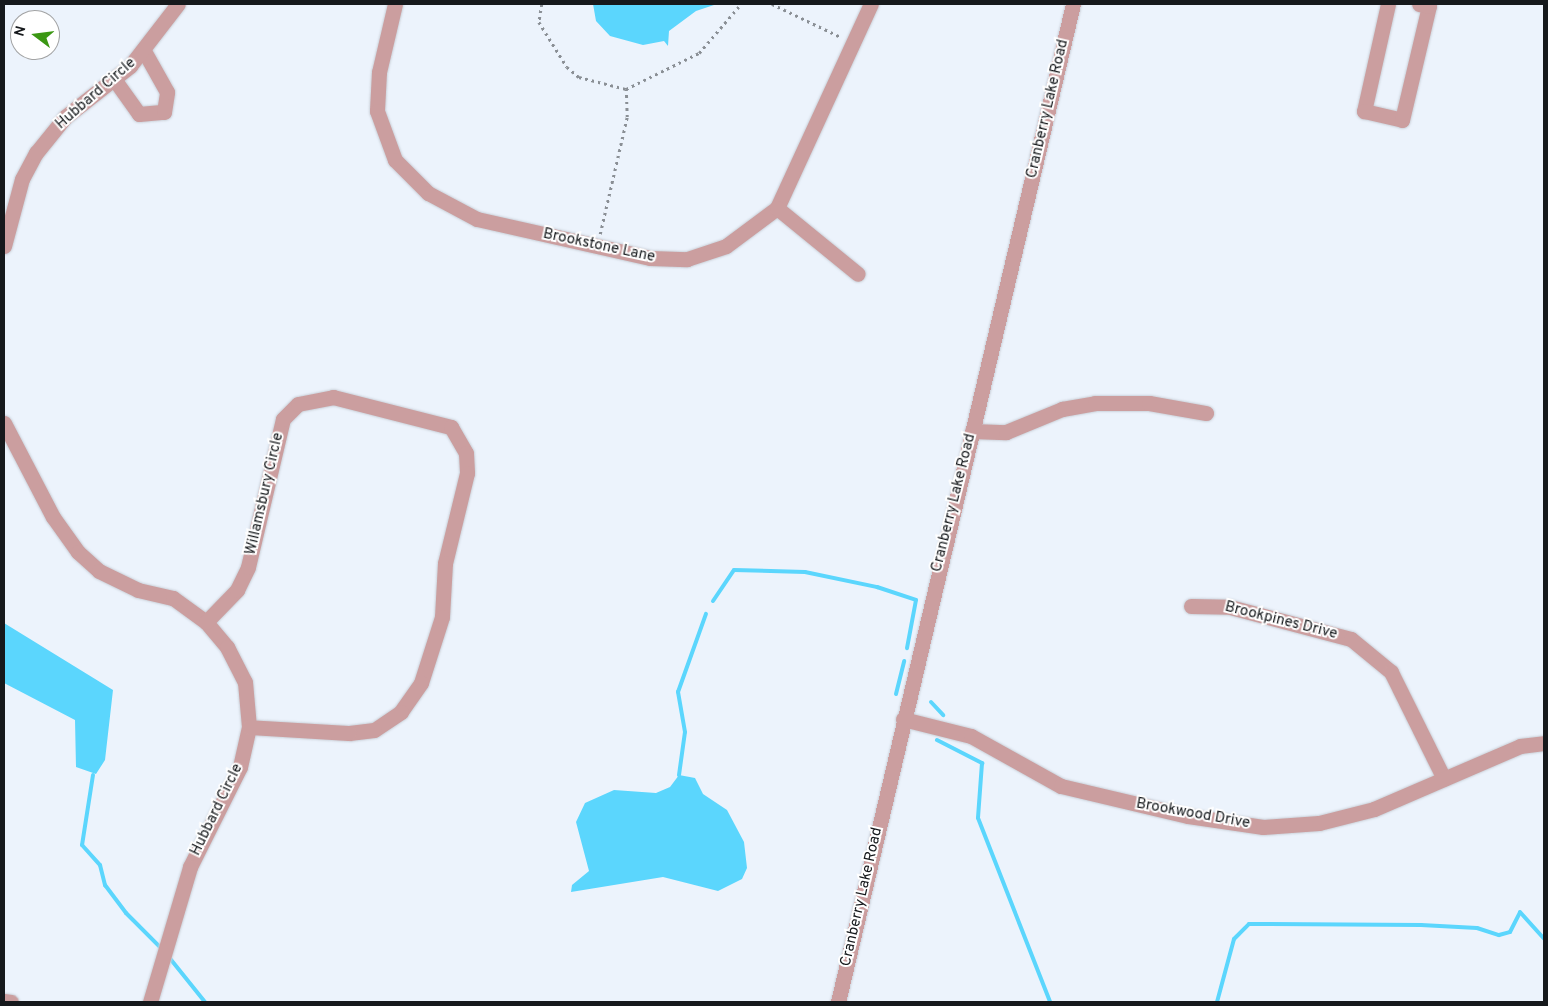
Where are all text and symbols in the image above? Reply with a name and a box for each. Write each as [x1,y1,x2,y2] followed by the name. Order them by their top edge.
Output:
[10,10,60,60] north arrow
[11,24,31,38] text: N
[1023,38,1073,180] street label: Cranberry Lake Road
[52,54,140,134] street label: Hubbard Circle
[541,225,657,267] street label: Brookstone Lane
[242,431,288,557] street label: Willamsbury Circle
[928,432,980,574] street label: Cranberry Lake Road
[1223,598,1339,644] street label: Brookpines Drive
[187,761,247,859] street label: Hubbard Circle
[1135,795,1251,833] street label: Brookwood Drive
[837,826,887,968] street label: Cranberry Lake Road

